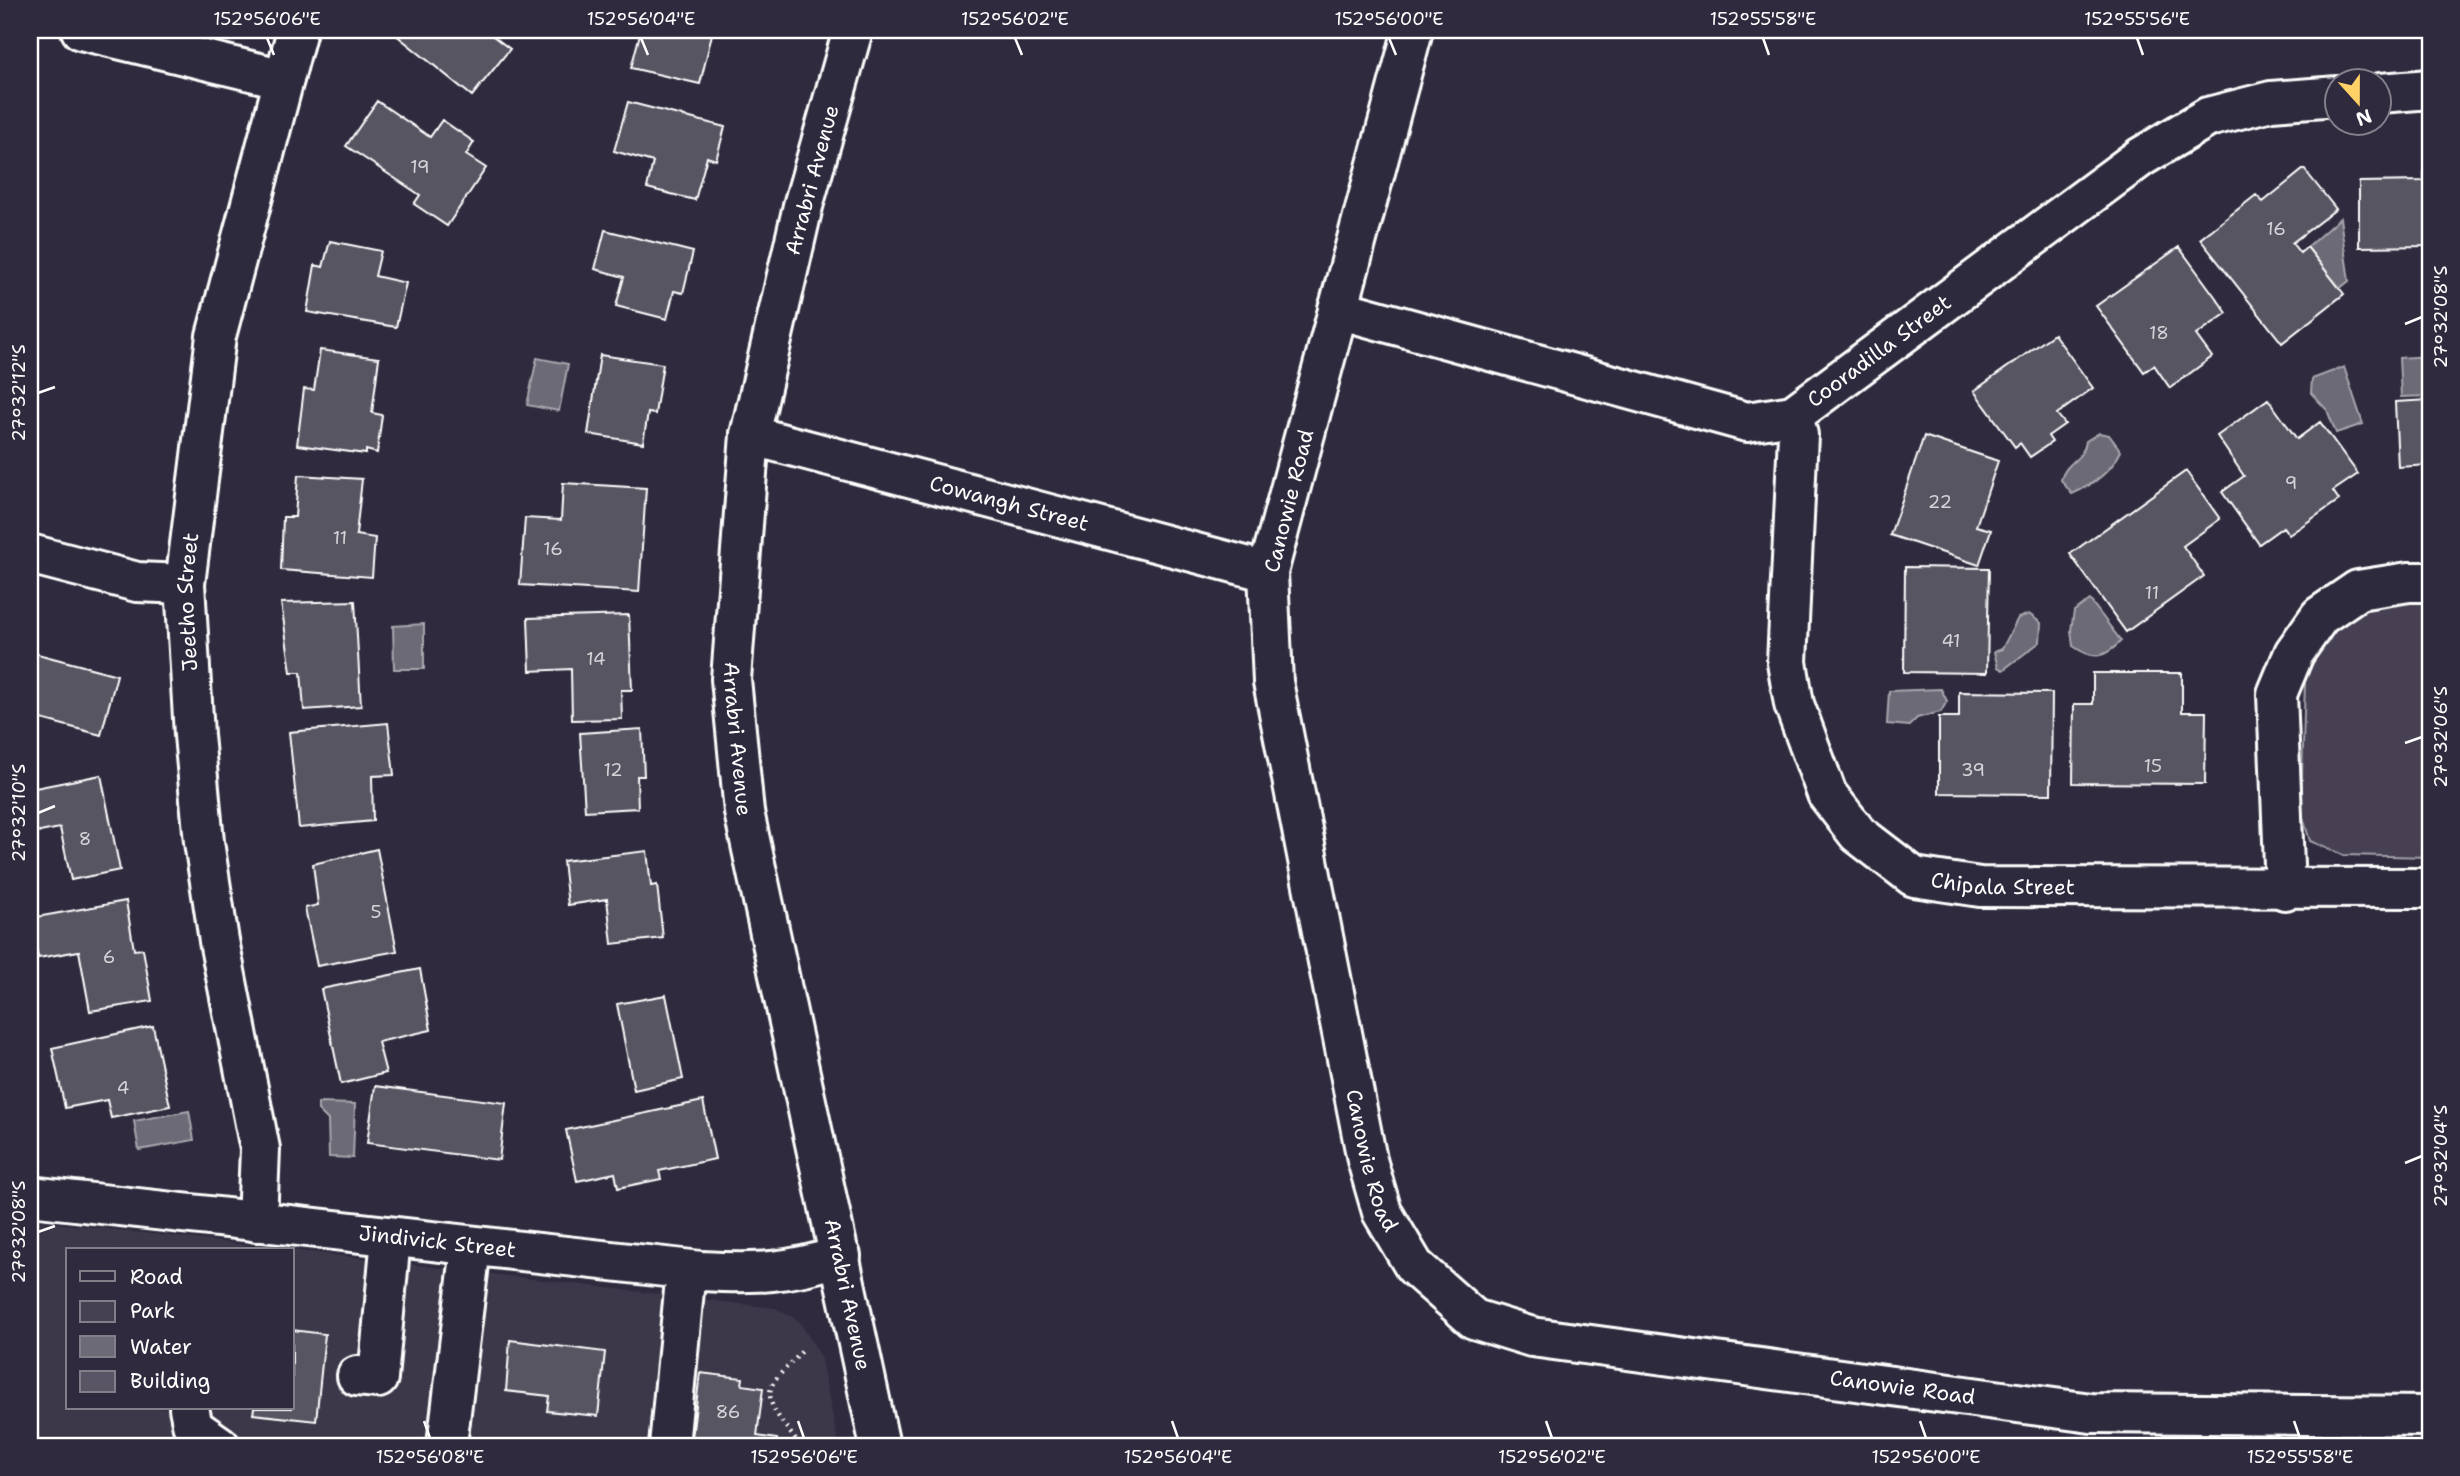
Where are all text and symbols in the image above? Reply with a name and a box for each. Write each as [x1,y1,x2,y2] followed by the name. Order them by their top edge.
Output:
[213,7,321,31] text: 152°56'06"E
[587,7,695,31] text: 152°56'04"E
[961,7,1069,31] text: 152°56'02"E
[1334,7,1444,31] text: 152°56'00"E
[1710,7,1816,31] text: 152°55'58"E
[2084,7,2190,31] text: 152°55'56"E
[2324,66,2394,136] north arrow
[778,102,846,258] street label: Arrabri Avenue
[2352,103,2375,132] text: N
[410,155,430,179] house number: 19
[2266,217,2286,241] house number: 16
[2429,266,2453,368] text: 27°32'08"S
[1801,289,1957,414] street label: Cooradilla Street
[2149,321,2169,345] house number: 18
[7,344,31,442] text: 27°32'12"S
[1258,427,1320,575] street label: Canowie Road
[926,469,1092,538] street label: Cowangh Street
[2285,471,2297,495] house number: 9
[1928,490,1952,514] house number: 22
[333,526,347,550] house number: 11
[171,531,205,672] street label: Jeetho Street
[543,537,563,561] house number: 16
[2145,581,2159,605] house number: 11
[1941,629,1961,653] house number: 41
[586,647,606,671] house number: 14
[717,661,758,817] street label: Arrabri Avenue
[2429,686,2453,788] text: 27°32'06"S
[2144,754,2162,778] house number: 15
[603,758,623,782] house number: 12
[1961,758,1985,782] house number: 39
[7,764,31,862] text: 27°32'10"S
[79,827,91,851] house number: 8
[1929,866,2075,901] street label: Chipala Street
[370,900,382,924] house number: 5
[103,945,115,969] house number: 6
[117,1076,129,1100] house number: 4
[1339,1087,1405,1237] street label: Canowie Road
[2429,1105,2453,1207] text: 27°32'04"S
[7,1181,31,1283] text: 27°32'08"S
[818,1216,877,1373] street label: Arrabri Avenue
[357,1219,518,1264] street label: Jindivick Street
[66,1248,294,1410] legend
[130,1263,183,1291] text: Road
[130,1297,175,1325] text: Park
[130,1333,192,1361] text: Water
[1828,1364,1977,1411] street label: Canowie Road
[130,1367,210,1395] text: Building
[716,1400,740,1424] house number: 86
[376,1445,484,1469] text: 152°56'08"E
[750,1445,858,1469] text: 152°56'06"E
[1124,1445,1232,1469] text: 152°56'04"E
[1498,1445,1606,1469] text: 152°56'02"E
[1871,1445,1981,1469] text: 152°56'00"E
[2247,1445,2353,1469] text: 152°55'58"E

